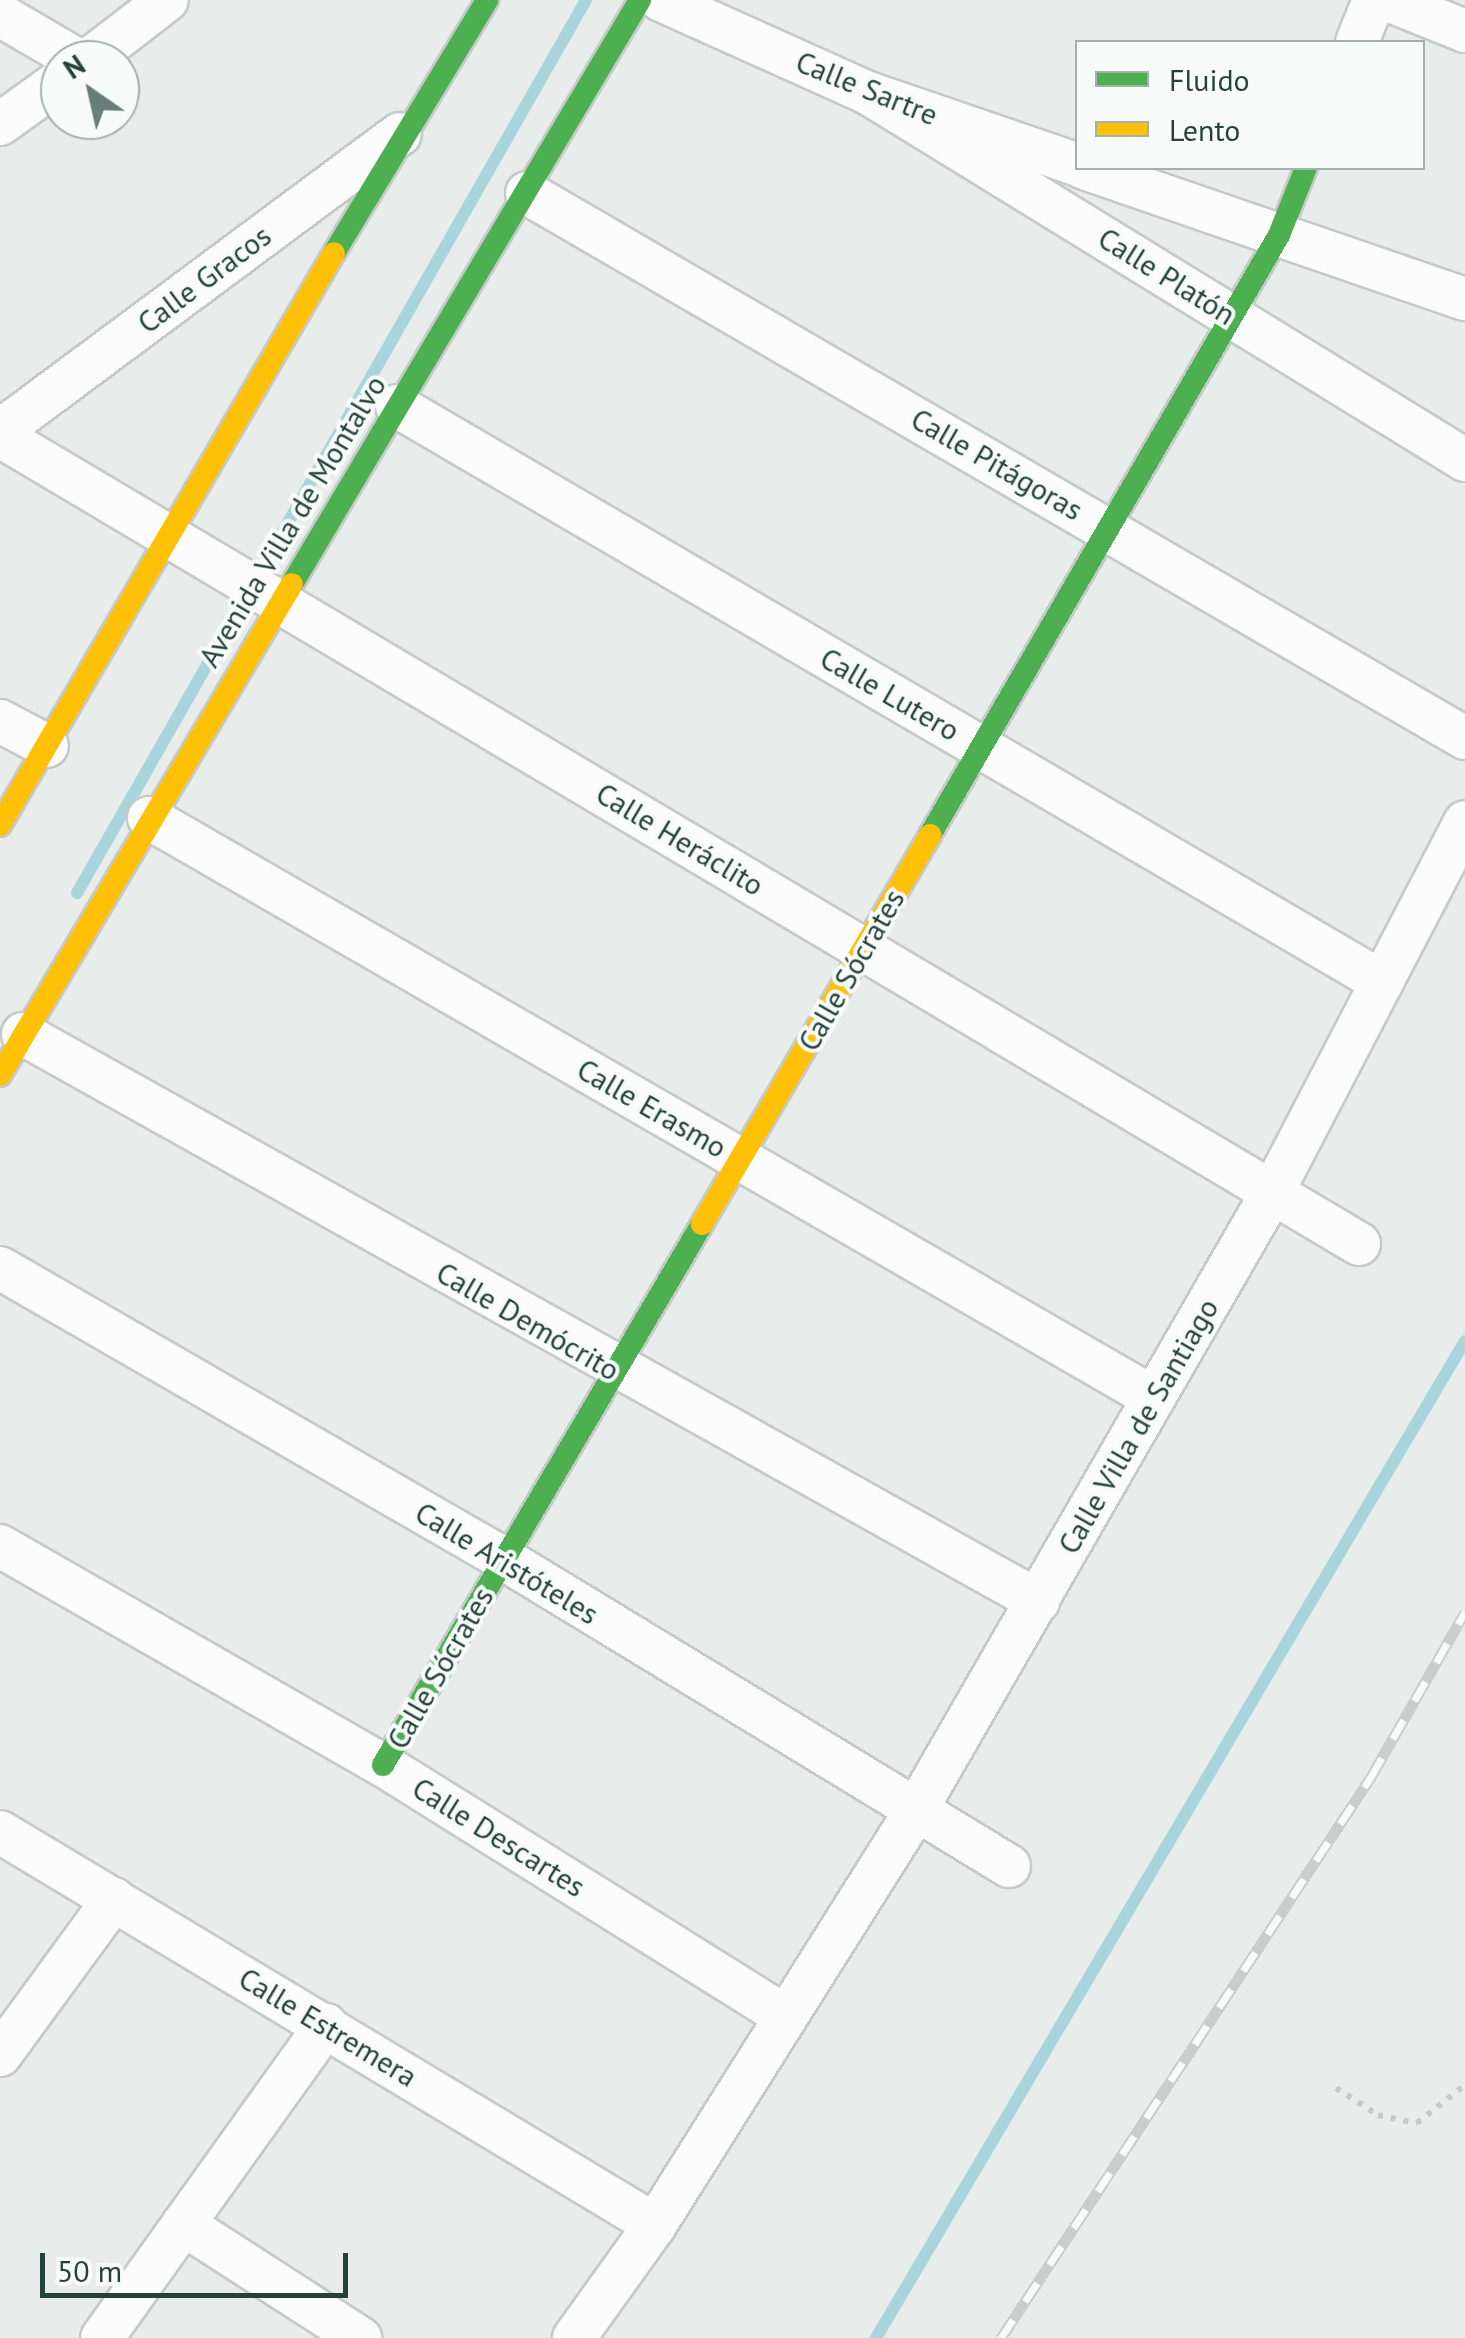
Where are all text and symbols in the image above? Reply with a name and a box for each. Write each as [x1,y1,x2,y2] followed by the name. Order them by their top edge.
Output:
[40,40,140,140] north arrow
[1075,40,1425,170] legend
[791,43,943,133] street label: Calle Sartre
[56,46,92,87] text: N
[1169,60,1250,99] text: Fluido
[1169,110,1240,149] text: Lento
[130,217,278,341] street label: Calle Gracos
[1092,220,1242,332] street label: Calle Platón
[190,368,394,674] street label: Avenida Villa de Montalvo
[905,400,1089,528] street label: Calle Pitágoras
[814,640,966,748] street label: Calle Lutero
[590,775,770,903] street label: Calle Heráclito
[790,883,912,1057] street label: Calle Sócrates
[571,1051,733,1165] street label: Calle Erasmo
[430,1254,626,1388] street label: Calle Demócrito
[1050,1292,1226,1560] street label: Calle Villa de Santiago
[408,1494,606,1632] street label: Calle Aristóteles
[379,1581,501,1755] street label: Calle Sócrates
[406,1770,592,1904] street label: Calle Descartes
[232,1960,424,2094] street label: Calle Estremera
[45,2233,352,2295] scale bar
[57,2251,122,2290] text: 50 m

